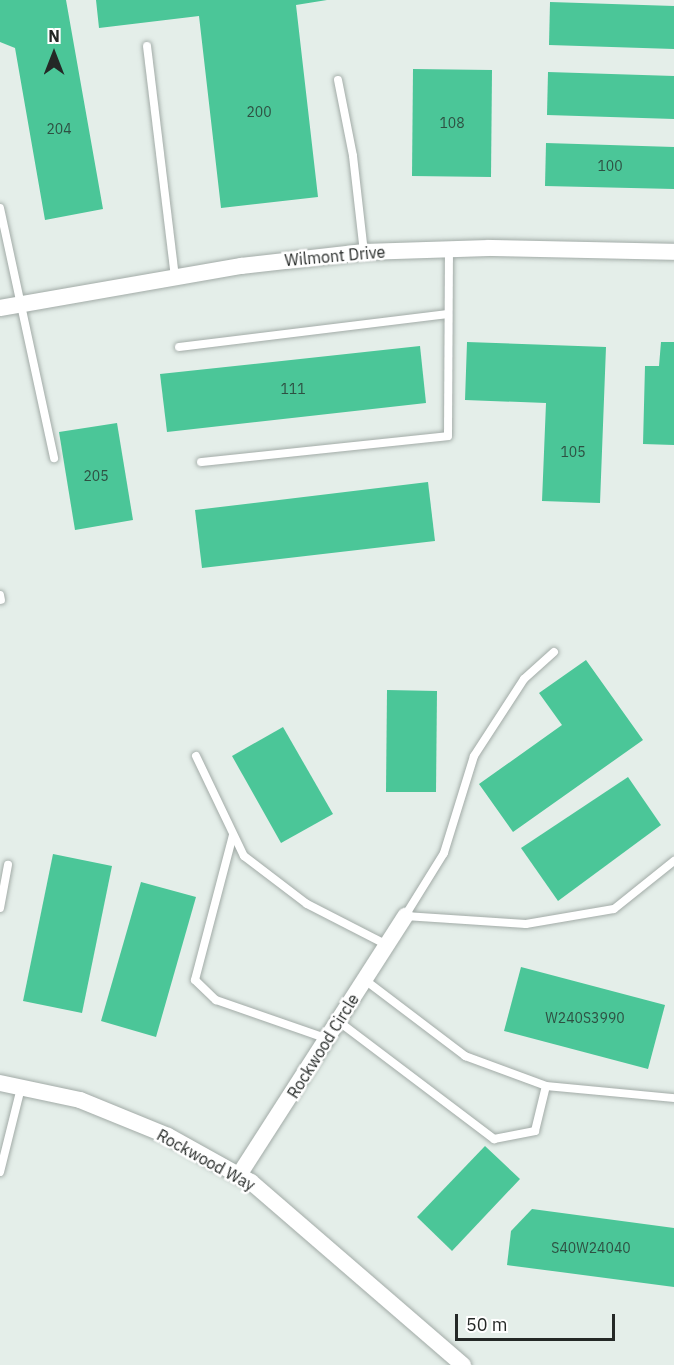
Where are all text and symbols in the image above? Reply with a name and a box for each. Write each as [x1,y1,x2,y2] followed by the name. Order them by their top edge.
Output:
[24,24,84,84] north arrow
[48,26,60,46] text: N
[246,104,272,120] house number: 200
[439,115,465,131] house number: 108
[46,121,72,137] house number: 204
[597,158,623,174] house number: 100
[284,242,386,270] street label: Wilmont Drive
[280,381,306,397] house number: 111
[560,444,586,460] house number: 105
[83,468,109,484] house number: 205
[283,990,363,1102] street label: Rockwood Circle
[545,1010,625,1026] house number: W240S3990
[154,1125,258,1195] street label: Rockwood Way
[551,1240,631,1256] house number: S40W24040
[458,1302,618,1340] scale bar
[466,1313,508,1336] text: 50 m

